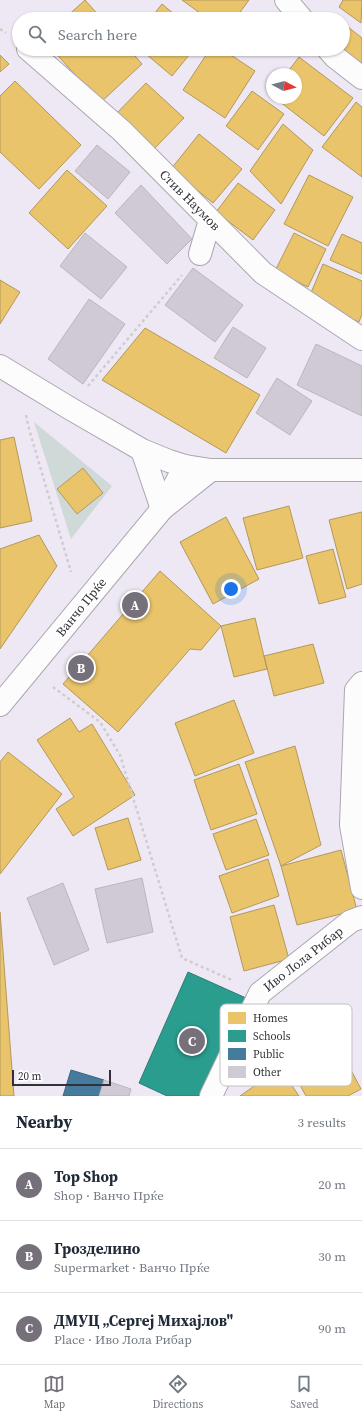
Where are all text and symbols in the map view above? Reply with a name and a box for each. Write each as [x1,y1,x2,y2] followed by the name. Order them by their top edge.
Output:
[12,12,350,56] search box
[26,23,48,45] icon: search
[58,24,137,45] text: Search here
[266,68,302,104] north arrow
[156,166,224,234] street label: Стив Наумов
[52,574,110,640] street label: Ванчо Прќе
[221,579,241,599] your location
[122,590,148,620] pin: A
[68,653,94,683] pin: B
[260,923,346,995] street label: Иво Лола Рибар
[220,1004,352,1086] legend
[253,1011,288,1026] text: Homes
[179,1026,205,1056] pin: C
[253,1029,291,1044] text: Schools
[253,1047,285,1062] text: Public
[253,1065,282,1080] text: Other
[12,1068,111,1087] scale bar
[18,1069,41,1084] text: 20 m
[16,1110,72,1134] text: Nearby
[298,1114,346,1131] text: 3 results
[54,1166,118,1187] text: Top Shop
[25,1176,33,1193] text: A
[318,1176,346,1193] text: 20 m
[54,1187,164,1204] text: Shop · Ванчо Прќе
[54,1238,140,1259] text: Грозделино
[25,1248,33,1265] text: B
[318,1248,346,1265] text: 30 m
[54,1259,210,1276] text: Supermarket · Ванчо Прќе
[54,1310,233,1331] text: ДМУЦ „Сергеј Михајлов"
[25,1320,33,1337] text: C
[318,1320,346,1337] text: 90 m
[54,1331,192,1348] text: Place · Иво Лола Рибар
[43,1373,65,1412] tab: Map
[152,1373,203,1412] tab: Directions
[290,1373,319,1412] tab: Saved

